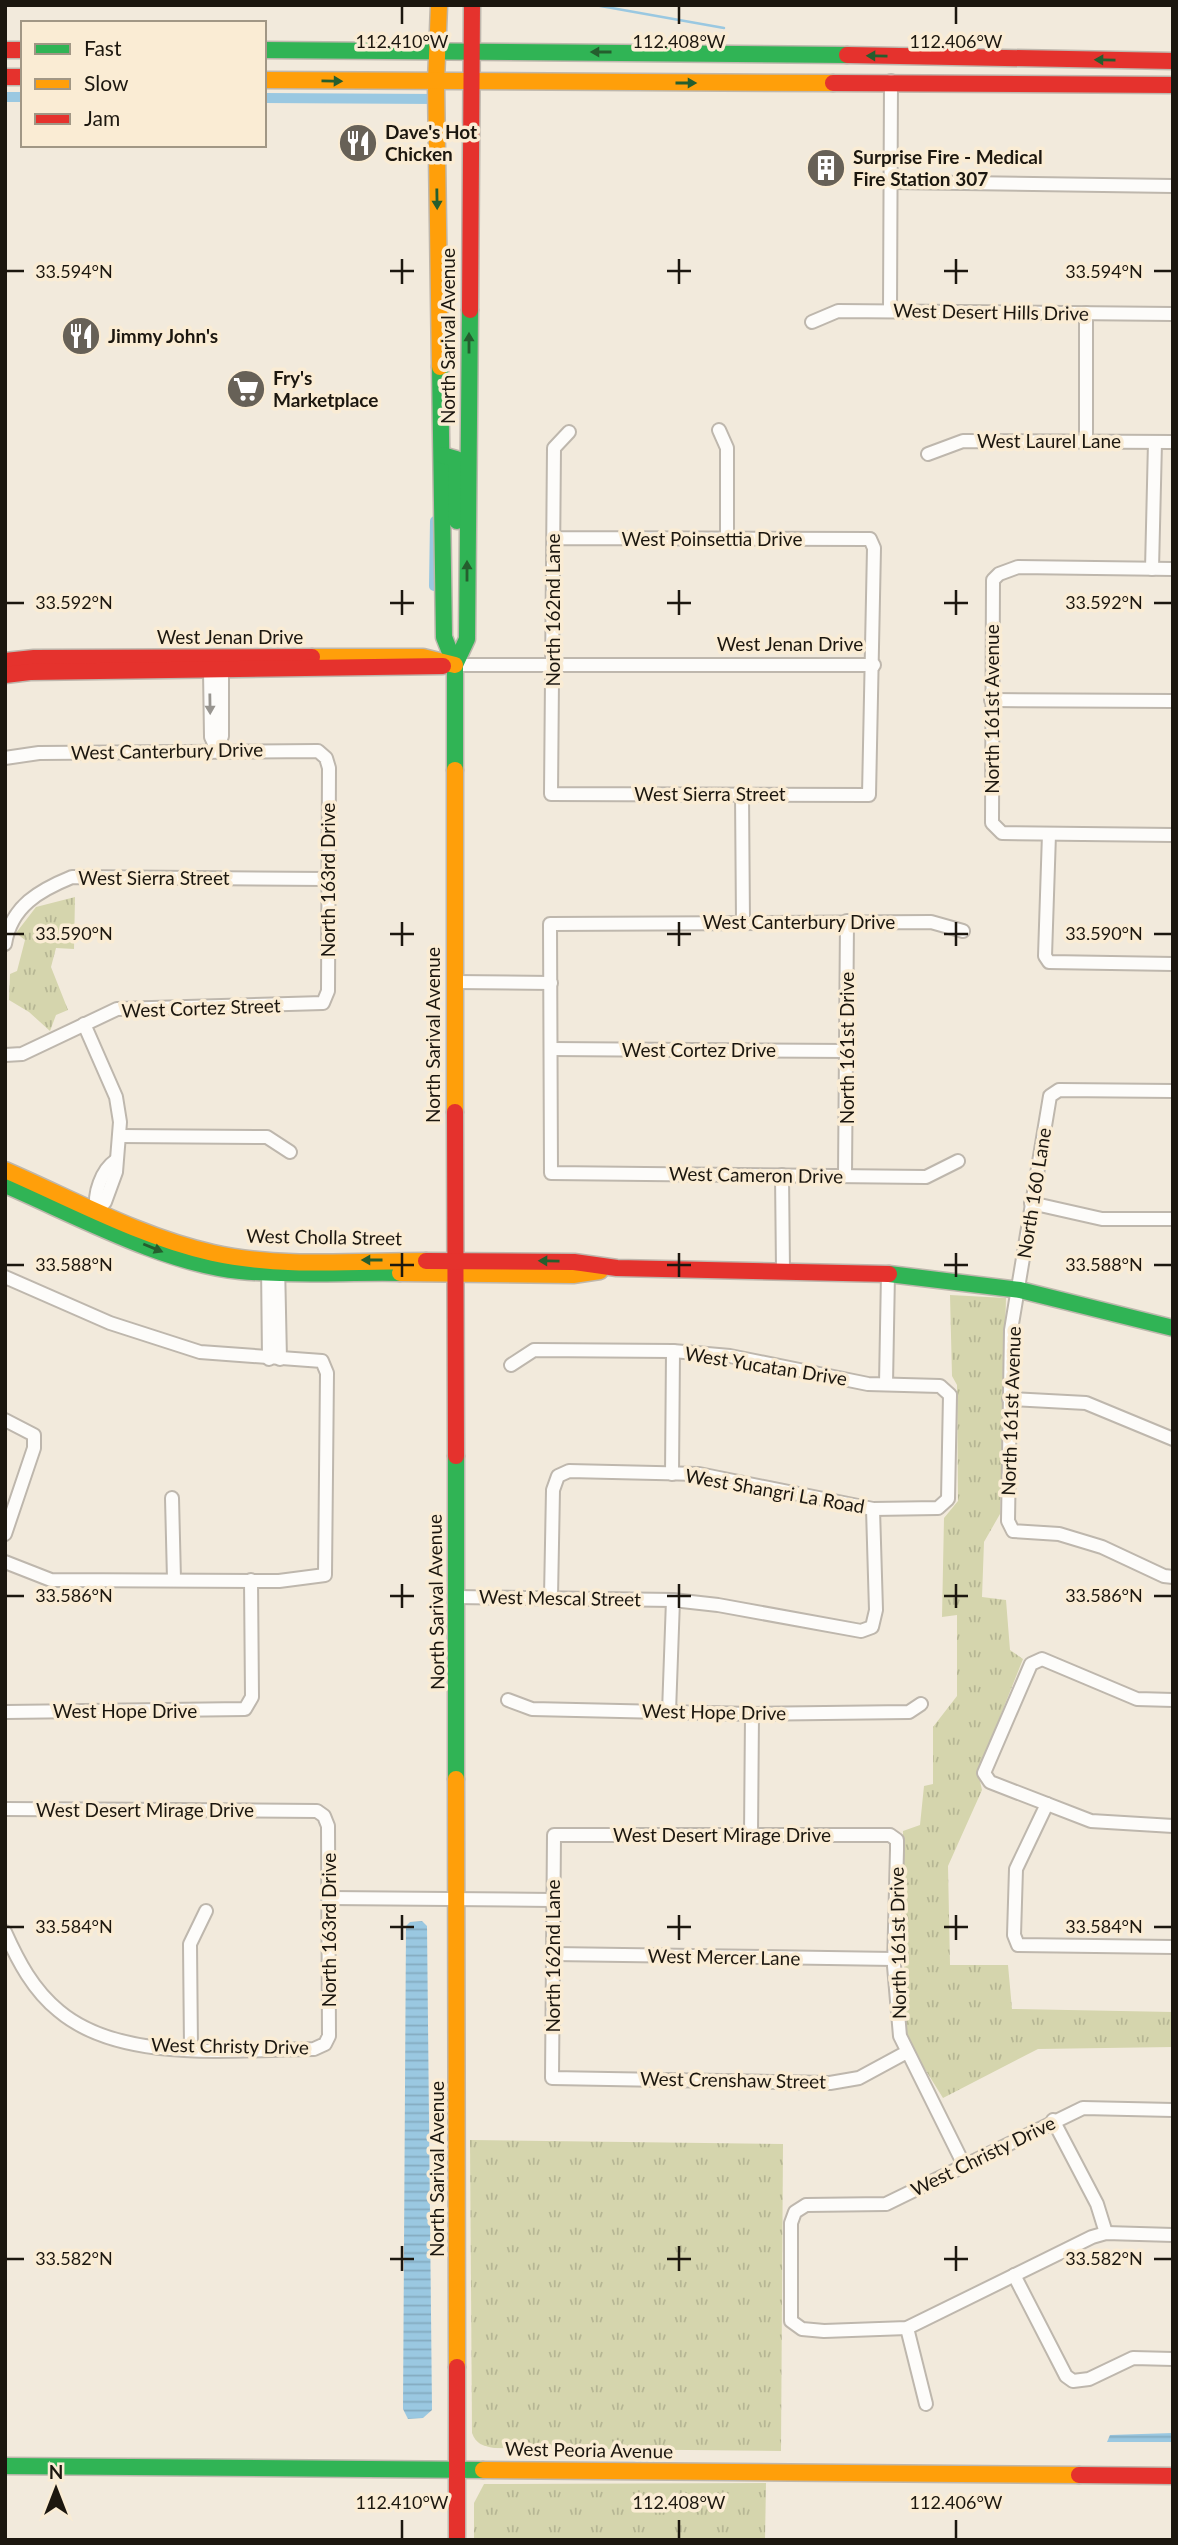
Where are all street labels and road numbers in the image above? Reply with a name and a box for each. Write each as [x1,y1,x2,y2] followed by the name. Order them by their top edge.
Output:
[436,248,459,424] street label: North Sarival Avenue
[893,298,1089,325] street label: West Desert Hills Drive
[977,429,1121,452] street label: West Laurel Lane
[622,527,802,550] street label: West Poinsettia Drive
[541,533,564,687] street label: North 162nd Lane
[980,624,1003,794] street label: North 161st Avenue
[157,625,303,648] street label: West Jenan Drive
[717,632,863,655] street label: West Jenan Drive
[71,737,263,764] street label: West Canterbury Drive
[634,782,786,805] street label: West Sierra Street
[316,803,339,957] street label: North 163rd Drive
[78,866,230,889] street label: West Sierra Street
[703,910,895,933] street label: West Canterbury Drive
[421,947,444,1123] street label: North Sarival Avenue
[835,972,858,1124] street label: North 161st Drive
[121,993,281,1022] street label: West Cortez Street
[622,1038,776,1061] street label: West Cortez Drive
[1012,1126,1055,1260] street label: North 160 Lane
[669,1161,843,1188] street label: West Cameron Drive
[246,1224,402,1249] street label: West Cholla Street
[996,1326,1025,1496] street label: North 161st Avenue
[683,1341,849,1390] street label: West Yucatan Drive
[684,1463,867,1518] street label: West Shangri La Road
[422,1514,449,1690] street label: North Sarival Avenue
[479,1585,641,1610] street label: West Mescal Street
[53,1699,197,1722] street label: West Hope Drive
[642,1699,786,1724] street label: West Hope Drive
[36,1798,254,1821] street label: West Desert Mirage Drive
[613,1823,831,1846] street label: West Desert Mirage Drive
[317,1853,340,2007] street label: North 163rd Drive
[885,1867,910,2019] street label: North 161st Drive
[541,1879,564,2033] street label: North 162nd Lane
[648,1944,800,1969] street label: West Mercer Lane
[151,2033,309,2058] street label: West Christy Drive
[640,2066,826,2093] street label: West Crenshaw Street
[425,2081,448,2257] street label: North Sarival Avenue
[907,2111,1059,2200] street label: West Christy Drive
[505,2437,673,2462] street label: West Peoria Avenue

